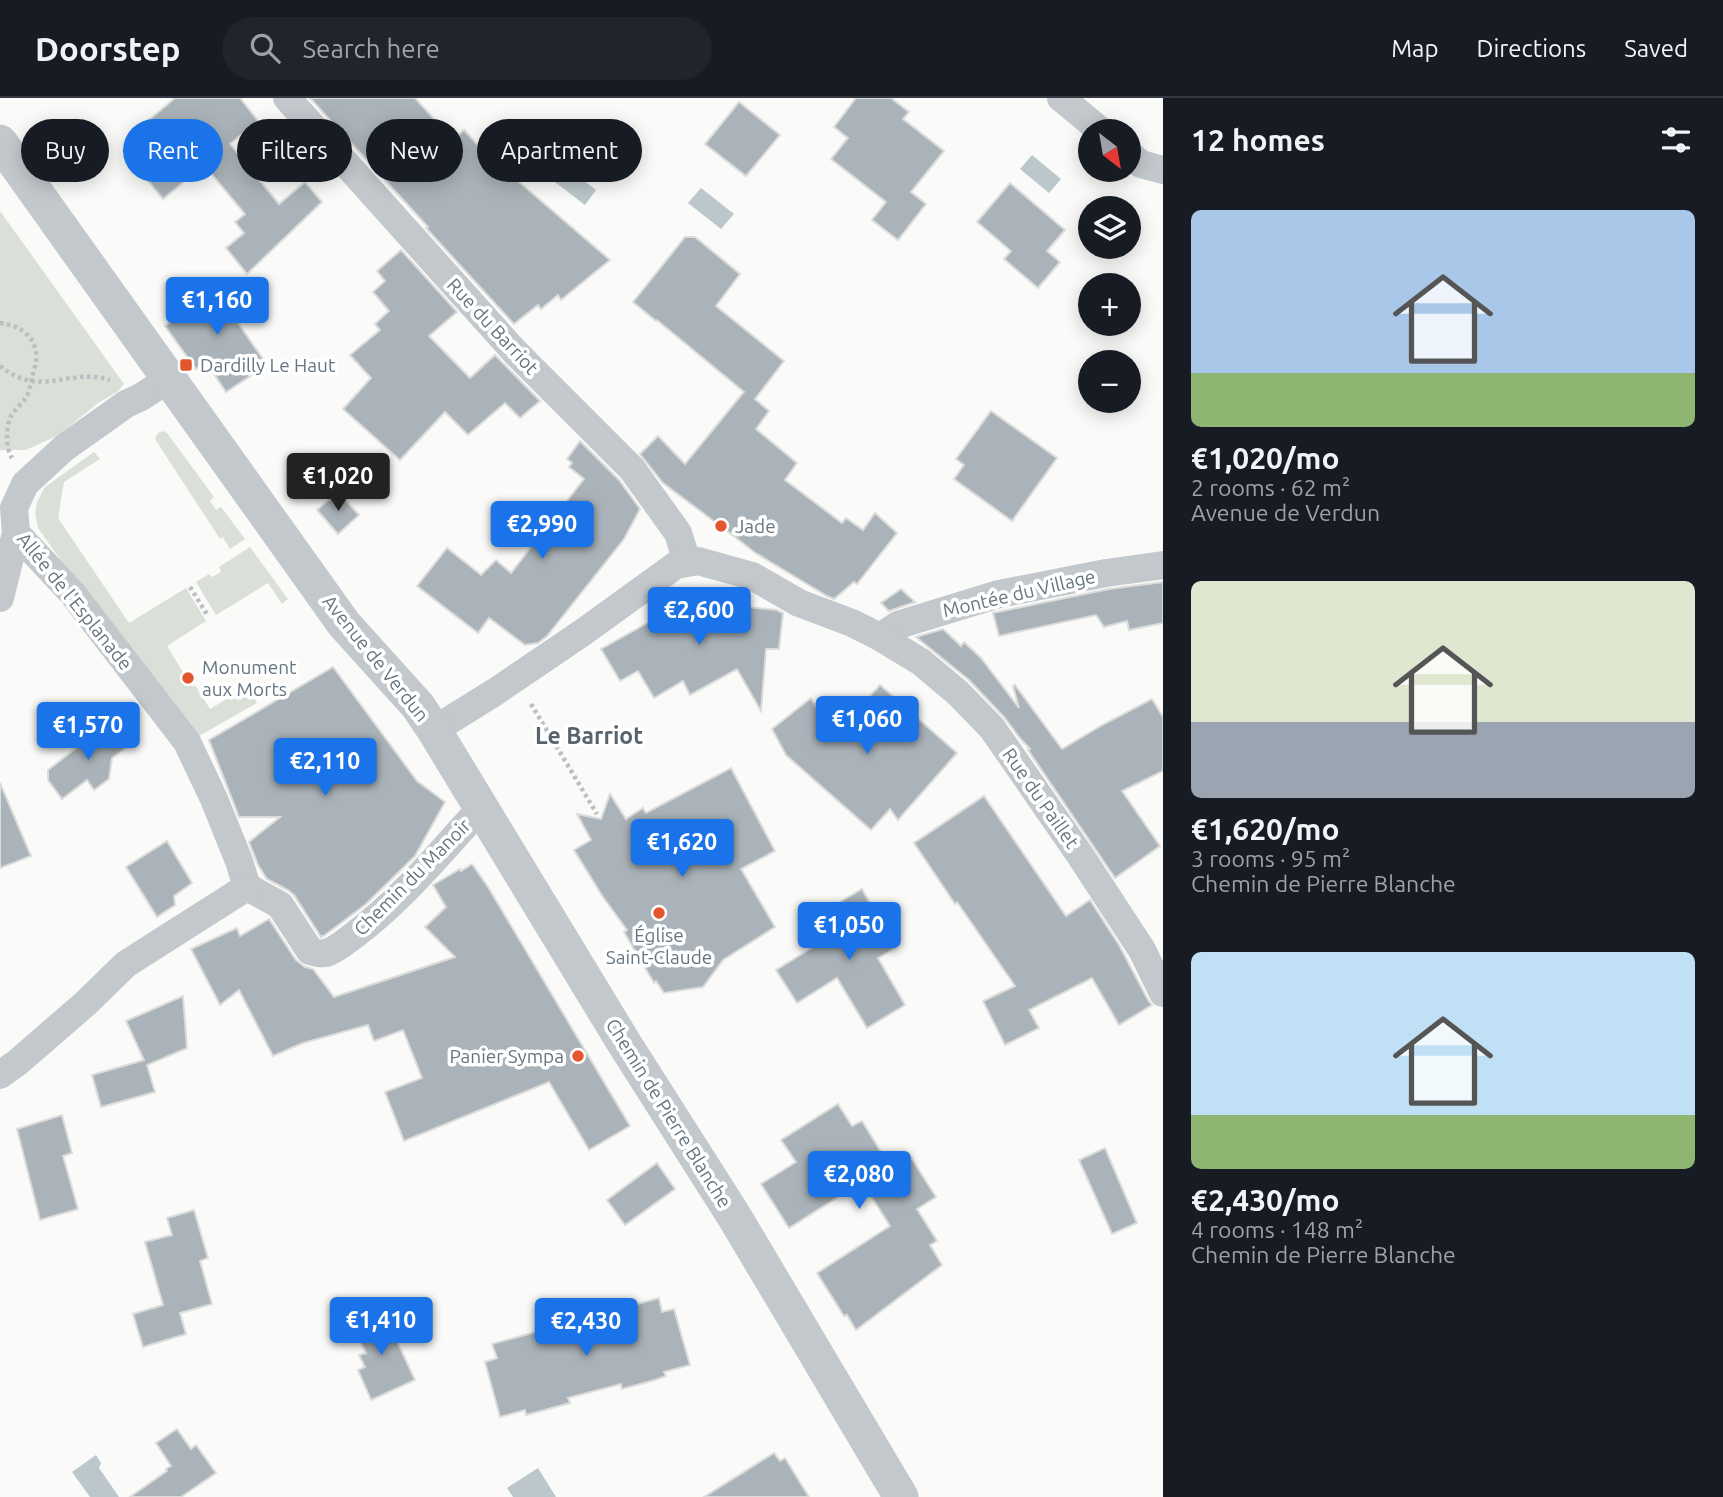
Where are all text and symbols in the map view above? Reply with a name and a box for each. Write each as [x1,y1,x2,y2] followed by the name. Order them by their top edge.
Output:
[222,17,712,80] search box
[246,29,284,67] icon: search
[35,30,180,67] text: Doorstep
[302,34,440,63] text: Search here
[1391,35,1438,62] text: Map
[1476,35,1586,62] text: Directions
[1624,35,1688,62] text: Saved
[21,119,109,182] chip: Buy
[123,119,223,182] chip: Rent
[237,119,352,182] chip: Filters
[366,119,463,182] chip: New
[477,119,642,182] chip: Apartment
[1078,119,1141,182] north arrow
[1078,119,1141,413] map controls
[1657,121,1695,159] icon: filters
[1191,123,1325,157] text: 12 homes
[1078,196,1141,259] button: layers
[1380,256,1506,382] icon: home
[443,273,543,379] street label: Rue du Barriot
[1078,273,1141,336] button: +
[160,278,274,337] pin: €1,160
[182,287,252,312] text: €1,160
[1078,350,1141,413] button: −
[200,354,336,376] place label: Dardilly Le Haut
[178,357,194,373] marker: Dardilly Le Haut
[1191,441,1340,475] text: €1,020/mo
[281,454,395,513] pin: €1,020
[303,463,373,488] text: €1,020
[1191,475,1350,500] text: 2 rooms · 62 m²
[1191,500,1380,525] text: Avenue de Verdun
[485,502,599,561] pin: €2,990
[507,511,577,536] text: €2,990
[735,515,776,537] place label: Jade
[713,518,729,534] marker: Jade
[13,528,137,674] street label: Allée de l'Esplanade
[941,565,1097,621] street label: Montée du Village
[642,588,756,647] pin: €2,600
[318,590,434,726] street label: Avenue de Verdun
[664,597,734,622] text: €2,600
[1380,627,1506,753] icon: home
[202,656,297,700] place label: Monument aux Morts
[180,670,196,686] marker: Monument aux Morts
[810,696,924,756] pin: €1,060
[31,702,145,762] pin: €1,570
[832,706,902,731] text: €1,060
[53,712,123,737] text: €1,570
[535,723,643,748] district label: Le Barriot
[268,738,382,798] pin: €2,110
[998,744,1084,853] street label: Rue du Paillet
[290,748,360,773] text: €2,110
[1191,812,1340,846] text: €1,620/mo
[349,814,475,940] street label: Chemin du Manoir
[625,820,739,879] pin: €1,620
[647,829,717,854] text: €1,620
[1191,846,1350,871] text: 3 rooms · 95 m²
[1191,871,1456,896] text: Chemin de Pierre Blanche
[792,902,906,962] pin: €1,050
[651,905,667,921] marker: Église Saint-Claude
[814,912,884,937] text: €1,050
[606,924,712,968] place label: Église Saint-Claude
[1380,998,1506,1124] icon: home
[602,1014,736,1212] street label: Chemin de Pierre Blanche
[449,1045,564,1067] place label: Panier Sympa
[570,1048,586,1064] marker: Panier Sympa
[802,1152,916,1211] pin: €2,080
[824,1161,894,1186] text: €2,080
[1191,1183,1340,1217] text: €2,430/mo
[1191,1217,1363,1242] text: 4 rooms · 148 m²
[1191,1242,1456,1267] text: Chemin de Pierre Blanche
[324,1298,438,1357] pin: €1,410
[529,1298,643,1358] pin: €2,430
[346,1307,416,1332] text: €1,410
[551,1308,621,1333] text: €2,430

